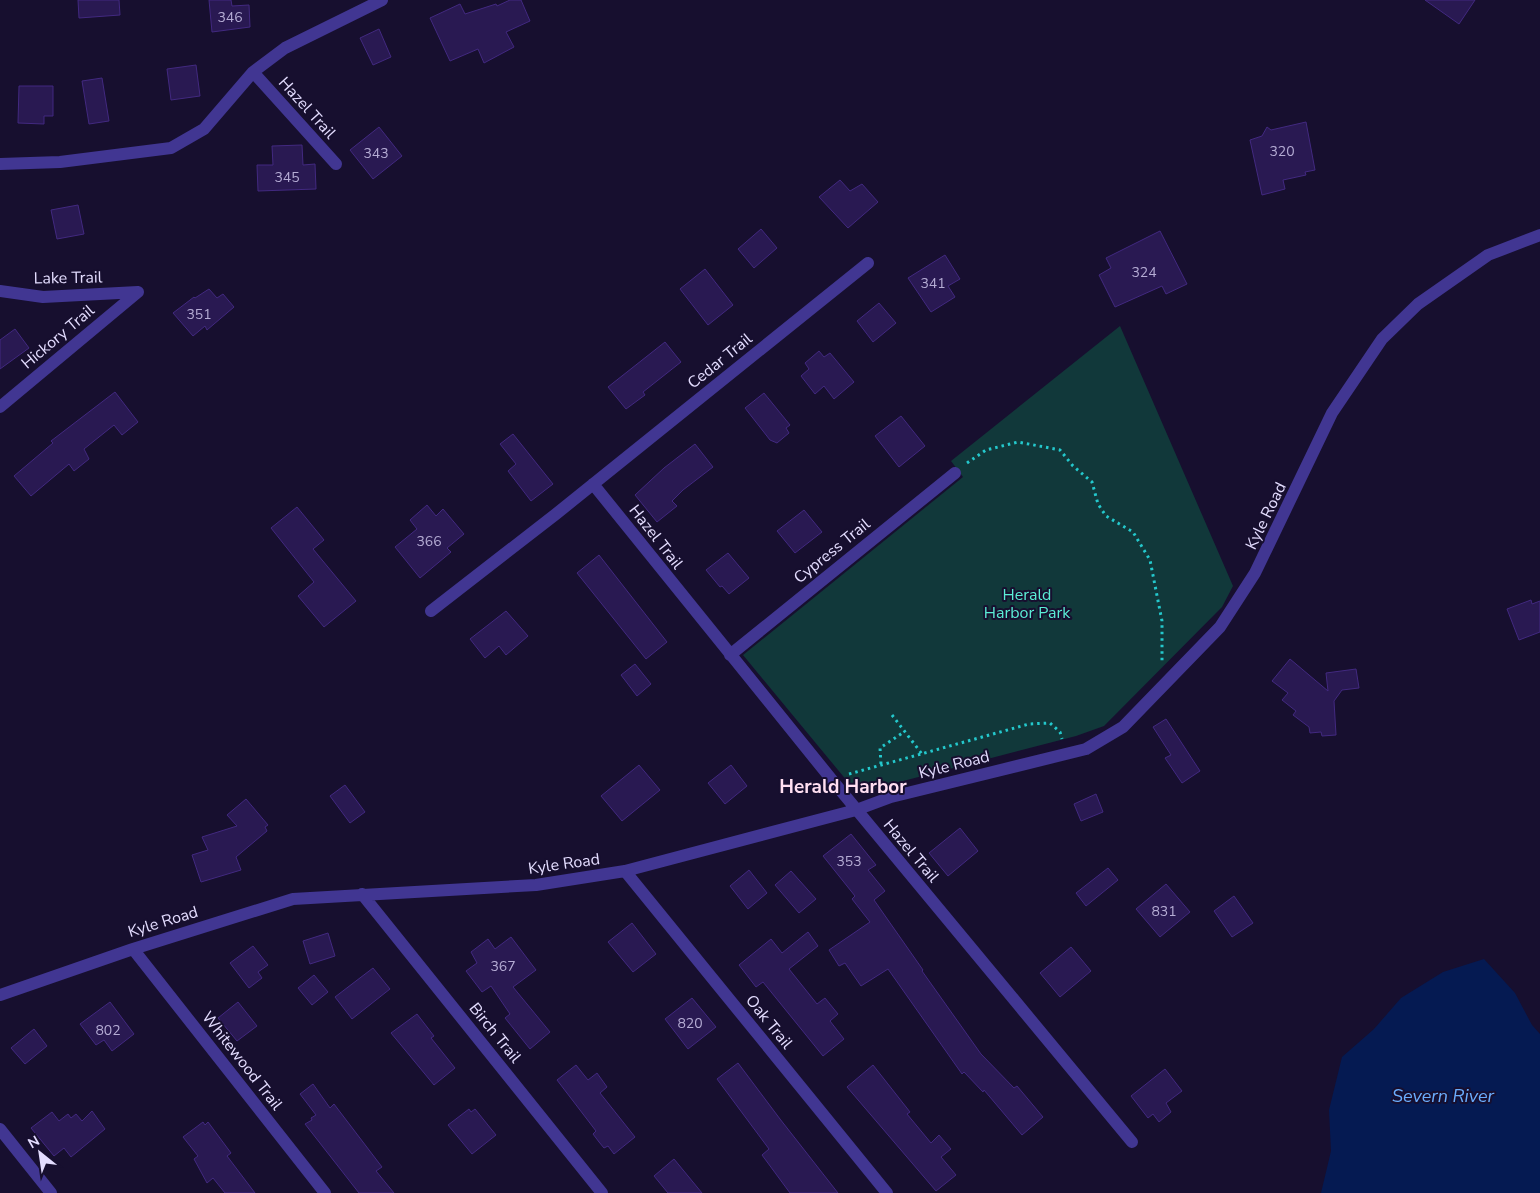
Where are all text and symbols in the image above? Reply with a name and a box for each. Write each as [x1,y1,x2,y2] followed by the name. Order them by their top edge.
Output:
[217,8,243,27] house number: 346
[273,72,341,144] street label: Hazel Trail
[1269,142,1295,161] house number: 320
[363,144,389,163] house number: 343
[274,168,300,187] house number: 345
[1131,263,1157,282] house number: 324
[34,266,103,290] street label: Lake Trail
[920,274,946,293] house number: 341
[17,300,100,374] street label: Hickory Trail
[186,305,212,324] house number: 351
[683,328,757,394] street label: Cedar Trail
[1240,479,1292,553] street label: Kyle Road
[624,500,688,574] street label: Hazel Trail
[789,513,875,589] street label: Cypress Trail
[416,532,442,551] house number: 366
[984,584,1071,624] park label: Herald Harbor Park
[916,746,992,784] street label: Kyle Road
[779,774,907,800] district label: Herald Harbor
[878,815,944,887] street label: Hazel Trail
[527,848,601,880] street label: Kyle Road
[836,852,862,871] house number: 353
[125,901,201,943] street label: Kyle Road
[1151,902,1177,921] house number: 831
[490,957,516,976] house number: 367
[740,990,798,1054] street label: Oak Trail
[464,998,526,1068] street label: Birch Trail
[196,1007,288,1115] street label: Whitewood Trail
[677,1014,703,1033] house number: 820
[95,1021,121,1040] house number: 802
[1392,1084,1495,1108] water label: Severn River
[15,1128,65,1178] north arrow
[24,1131,43,1153] text: N

